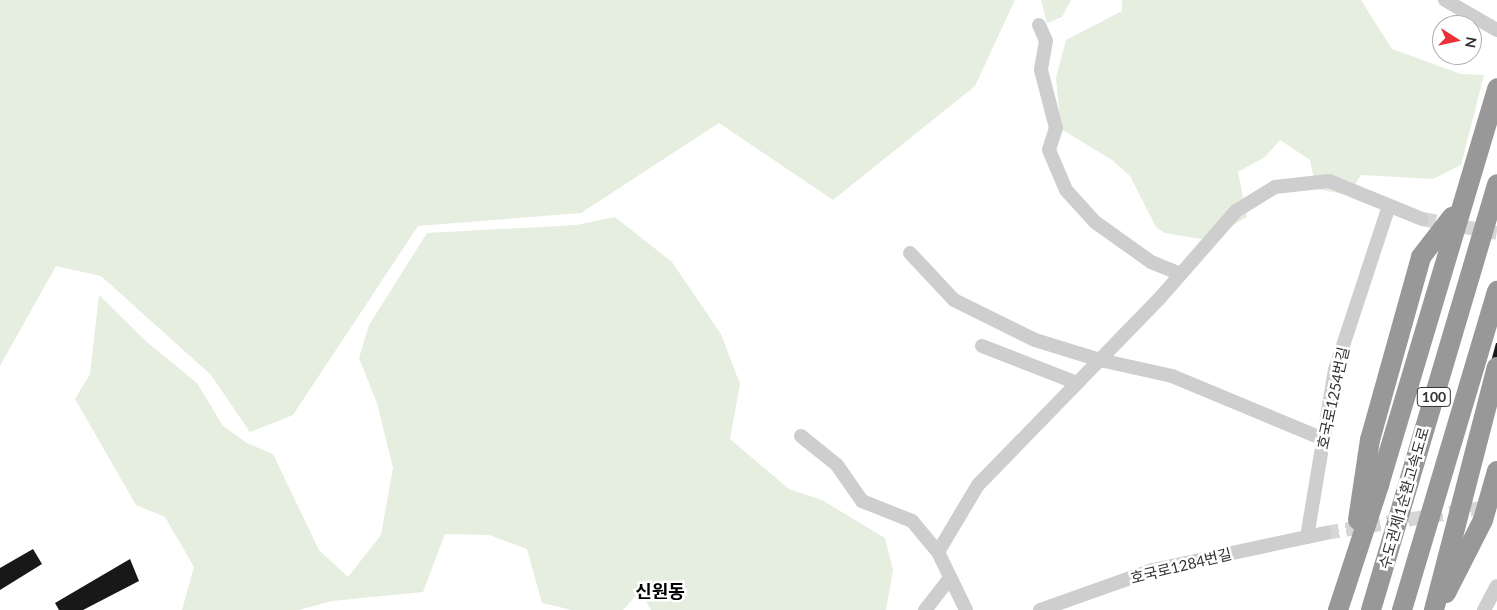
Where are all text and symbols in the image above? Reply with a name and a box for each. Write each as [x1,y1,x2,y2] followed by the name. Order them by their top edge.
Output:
[1432,15,1482,65] north arrow
[1462,36,1481,49] text: N
[1313,345,1353,451] street label: 호국로1254번길
[1416,386,1452,408] road number: 100
[1375,425,1433,571] street label: 수도권제1순환고속도로
[1128,545,1234,587] street label: 호국로1284번길
[635,580,685,602] district label: 신원동

